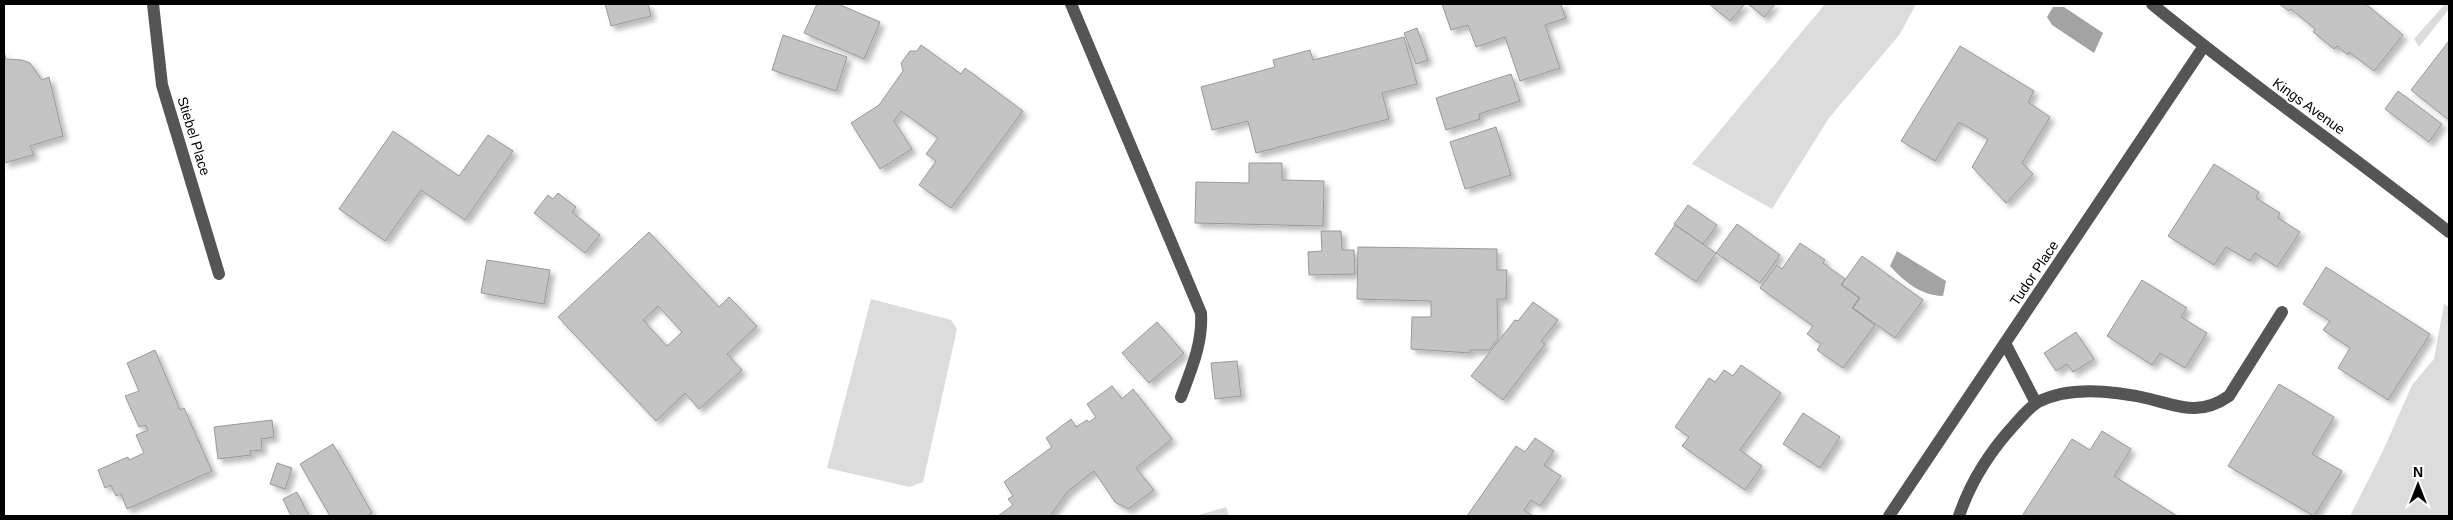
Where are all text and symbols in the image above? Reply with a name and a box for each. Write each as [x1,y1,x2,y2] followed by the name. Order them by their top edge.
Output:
[2270,74,2348,138] street label: Kings Avenue
[174,95,214,178] street label: Stiebel Place
[2006,237,2062,309] street label: Tudor Place
[2393,460,2443,510] north arrow
[2413,464,2423,480] text: N

